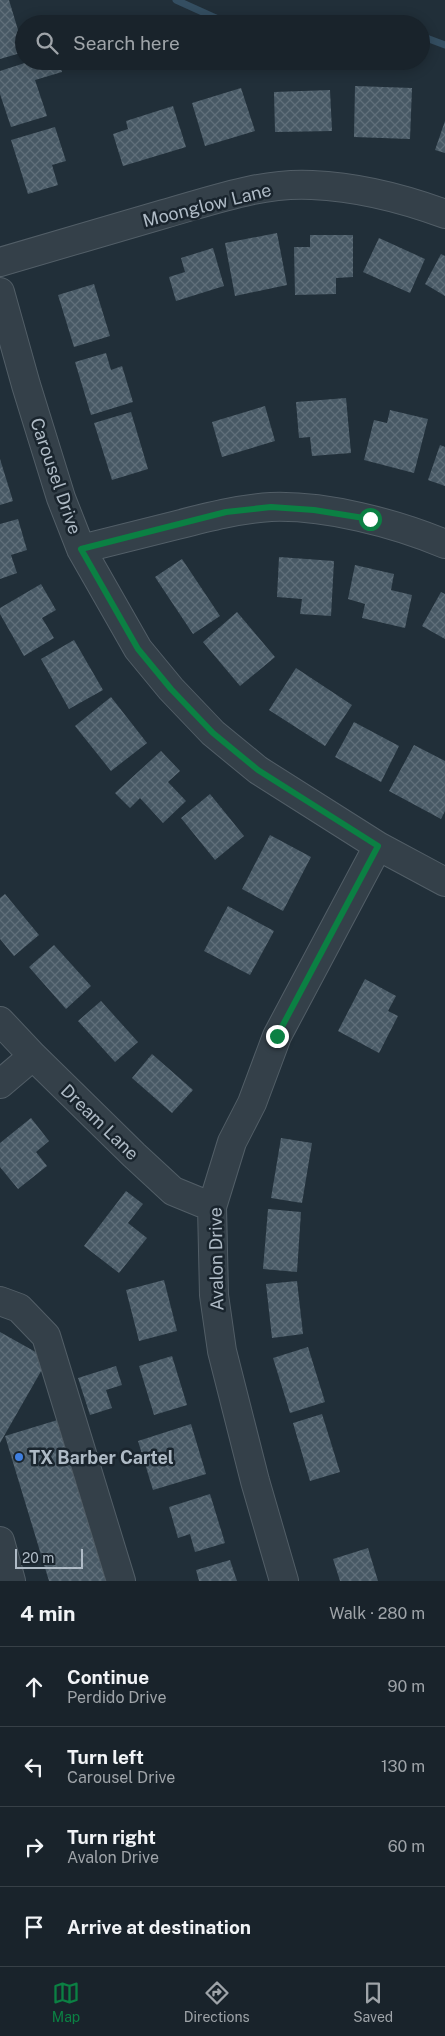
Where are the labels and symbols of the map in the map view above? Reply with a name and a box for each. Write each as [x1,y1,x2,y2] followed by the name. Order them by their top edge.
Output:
[141,179,273,231] street label: Moonglow Lane
[26,415,86,537] street label: Carousel Drive
[359,508,382,531] route start
[266,1025,289,1048] route end
[57,1080,143,1164] street label: Dream Lane
[205,1207,227,1311] street label: Avalon Drive
[29,1447,174,1468] place label: TX Barber Cartel
[13,1451,25,1463] marker: TX Barber Cartel
[15,1546,82,1569] scale bar

